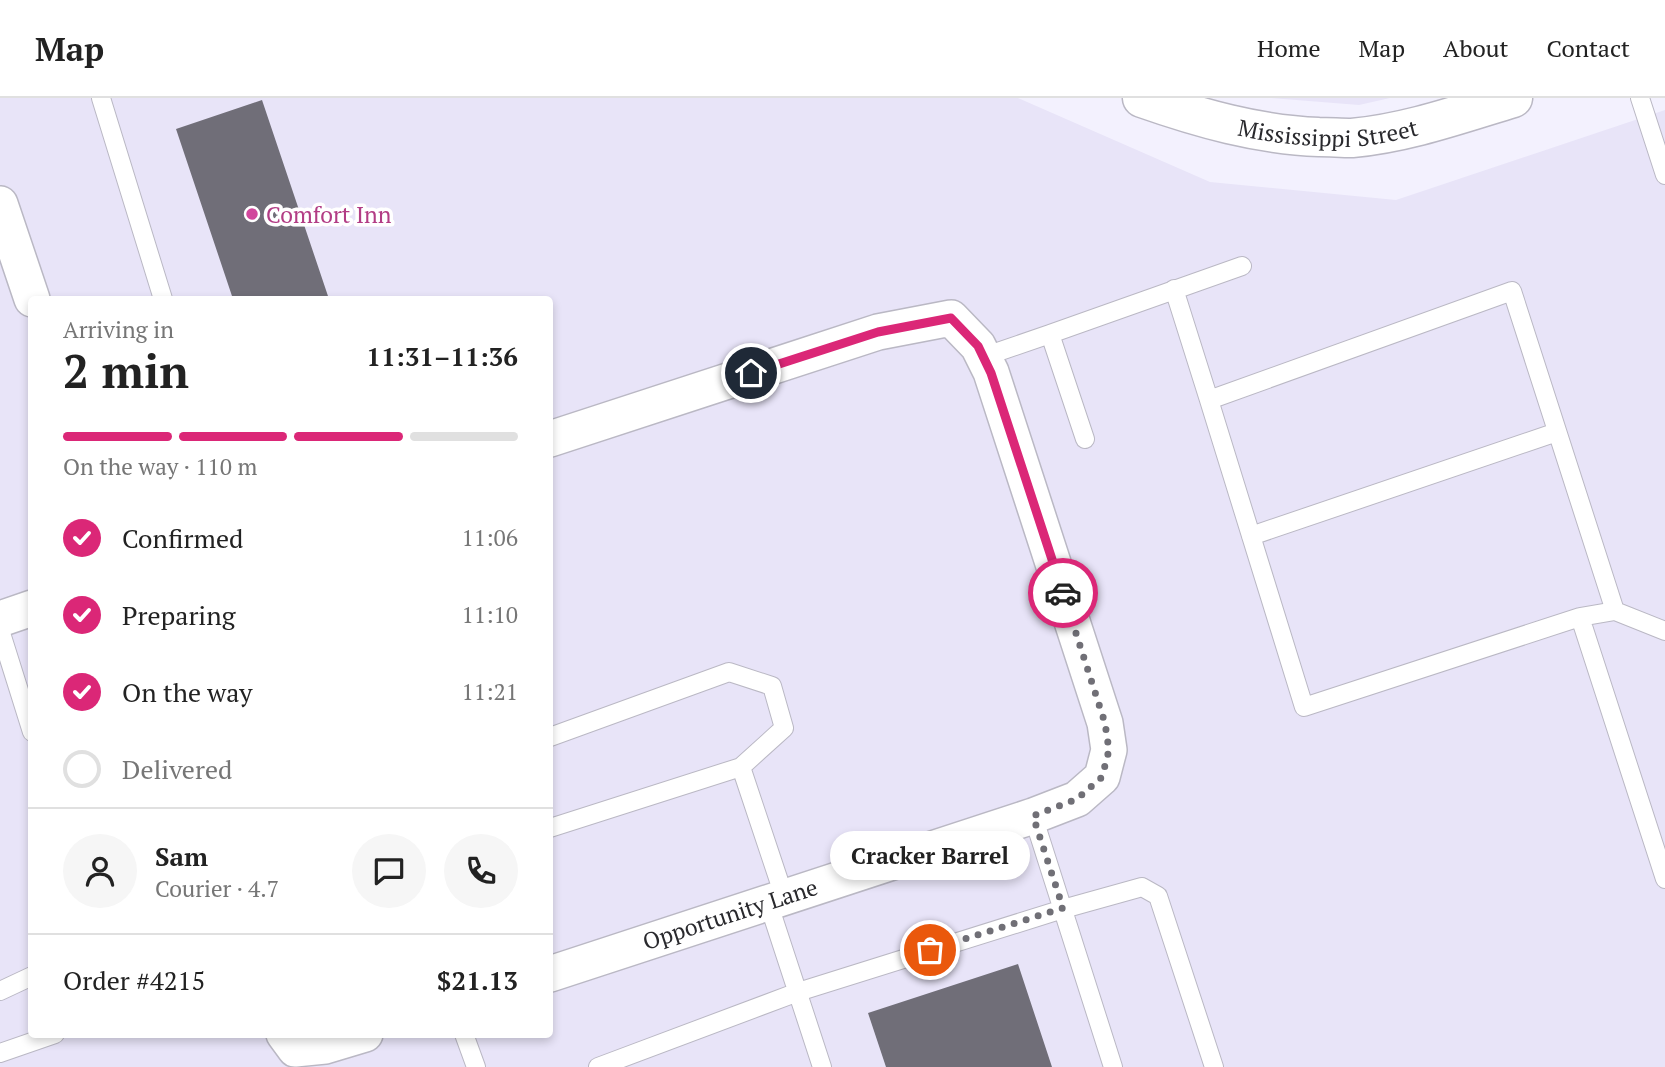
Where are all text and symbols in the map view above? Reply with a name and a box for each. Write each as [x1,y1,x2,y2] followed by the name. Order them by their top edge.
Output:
[35,27,104,70] text: Map
[1257,32,1321,64] text: Home
[1359,32,1405,64] text: Map
[1443,32,1509,64] text: About
[1547,32,1630,64] text: Contact
[1235,111,1421,154] street label: Mississippi Street
[266,199,392,230] place label: Comfort Inn
[244,206,260,222] marker: Comfort Inn
[63,314,174,345] text: Arriving in
[366,339,518,373] text: 11:31–11:36
[63,340,189,401] text: 2 min
[721,343,781,403] pin
[732,354,770,392] icon: home
[63,451,257,482] text: On the way · 110 m
[63,519,101,557] icon: check
[122,521,243,555] text: Confirmed
[461,522,518,553] text: 11:06
[1028,558,1098,628] courier
[1044,574,1082,612] icon: car
[63,596,101,634] icon: check
[122,598,235,632] text: Preparing
[461,599,518,630] text: 11:10
[63,673,101,711] icon: check
[122,675,253,709] text: On the way
[461,676,518,707] text: 11:21
[122,752,232,786] text: Delivered
[830,831,1030,880] callout: Cracker Barrel
[63,834,137,908] button: person
[352,834,426,908] button: chat
[444,834,518,908] button: phone
[155,839,208,873] text: Sam
[851,840,1009,871] text: Cracker Barrel
[639,871,821,957] street label: Opportunity Lane
[155,873,279,904] text: Courier · 4.7
[900,920,960,980] pin
[911,931,949,969] icon: bag
[63,963,205,997] text: Order #4215
[437,963,518,997] text: $21.13

